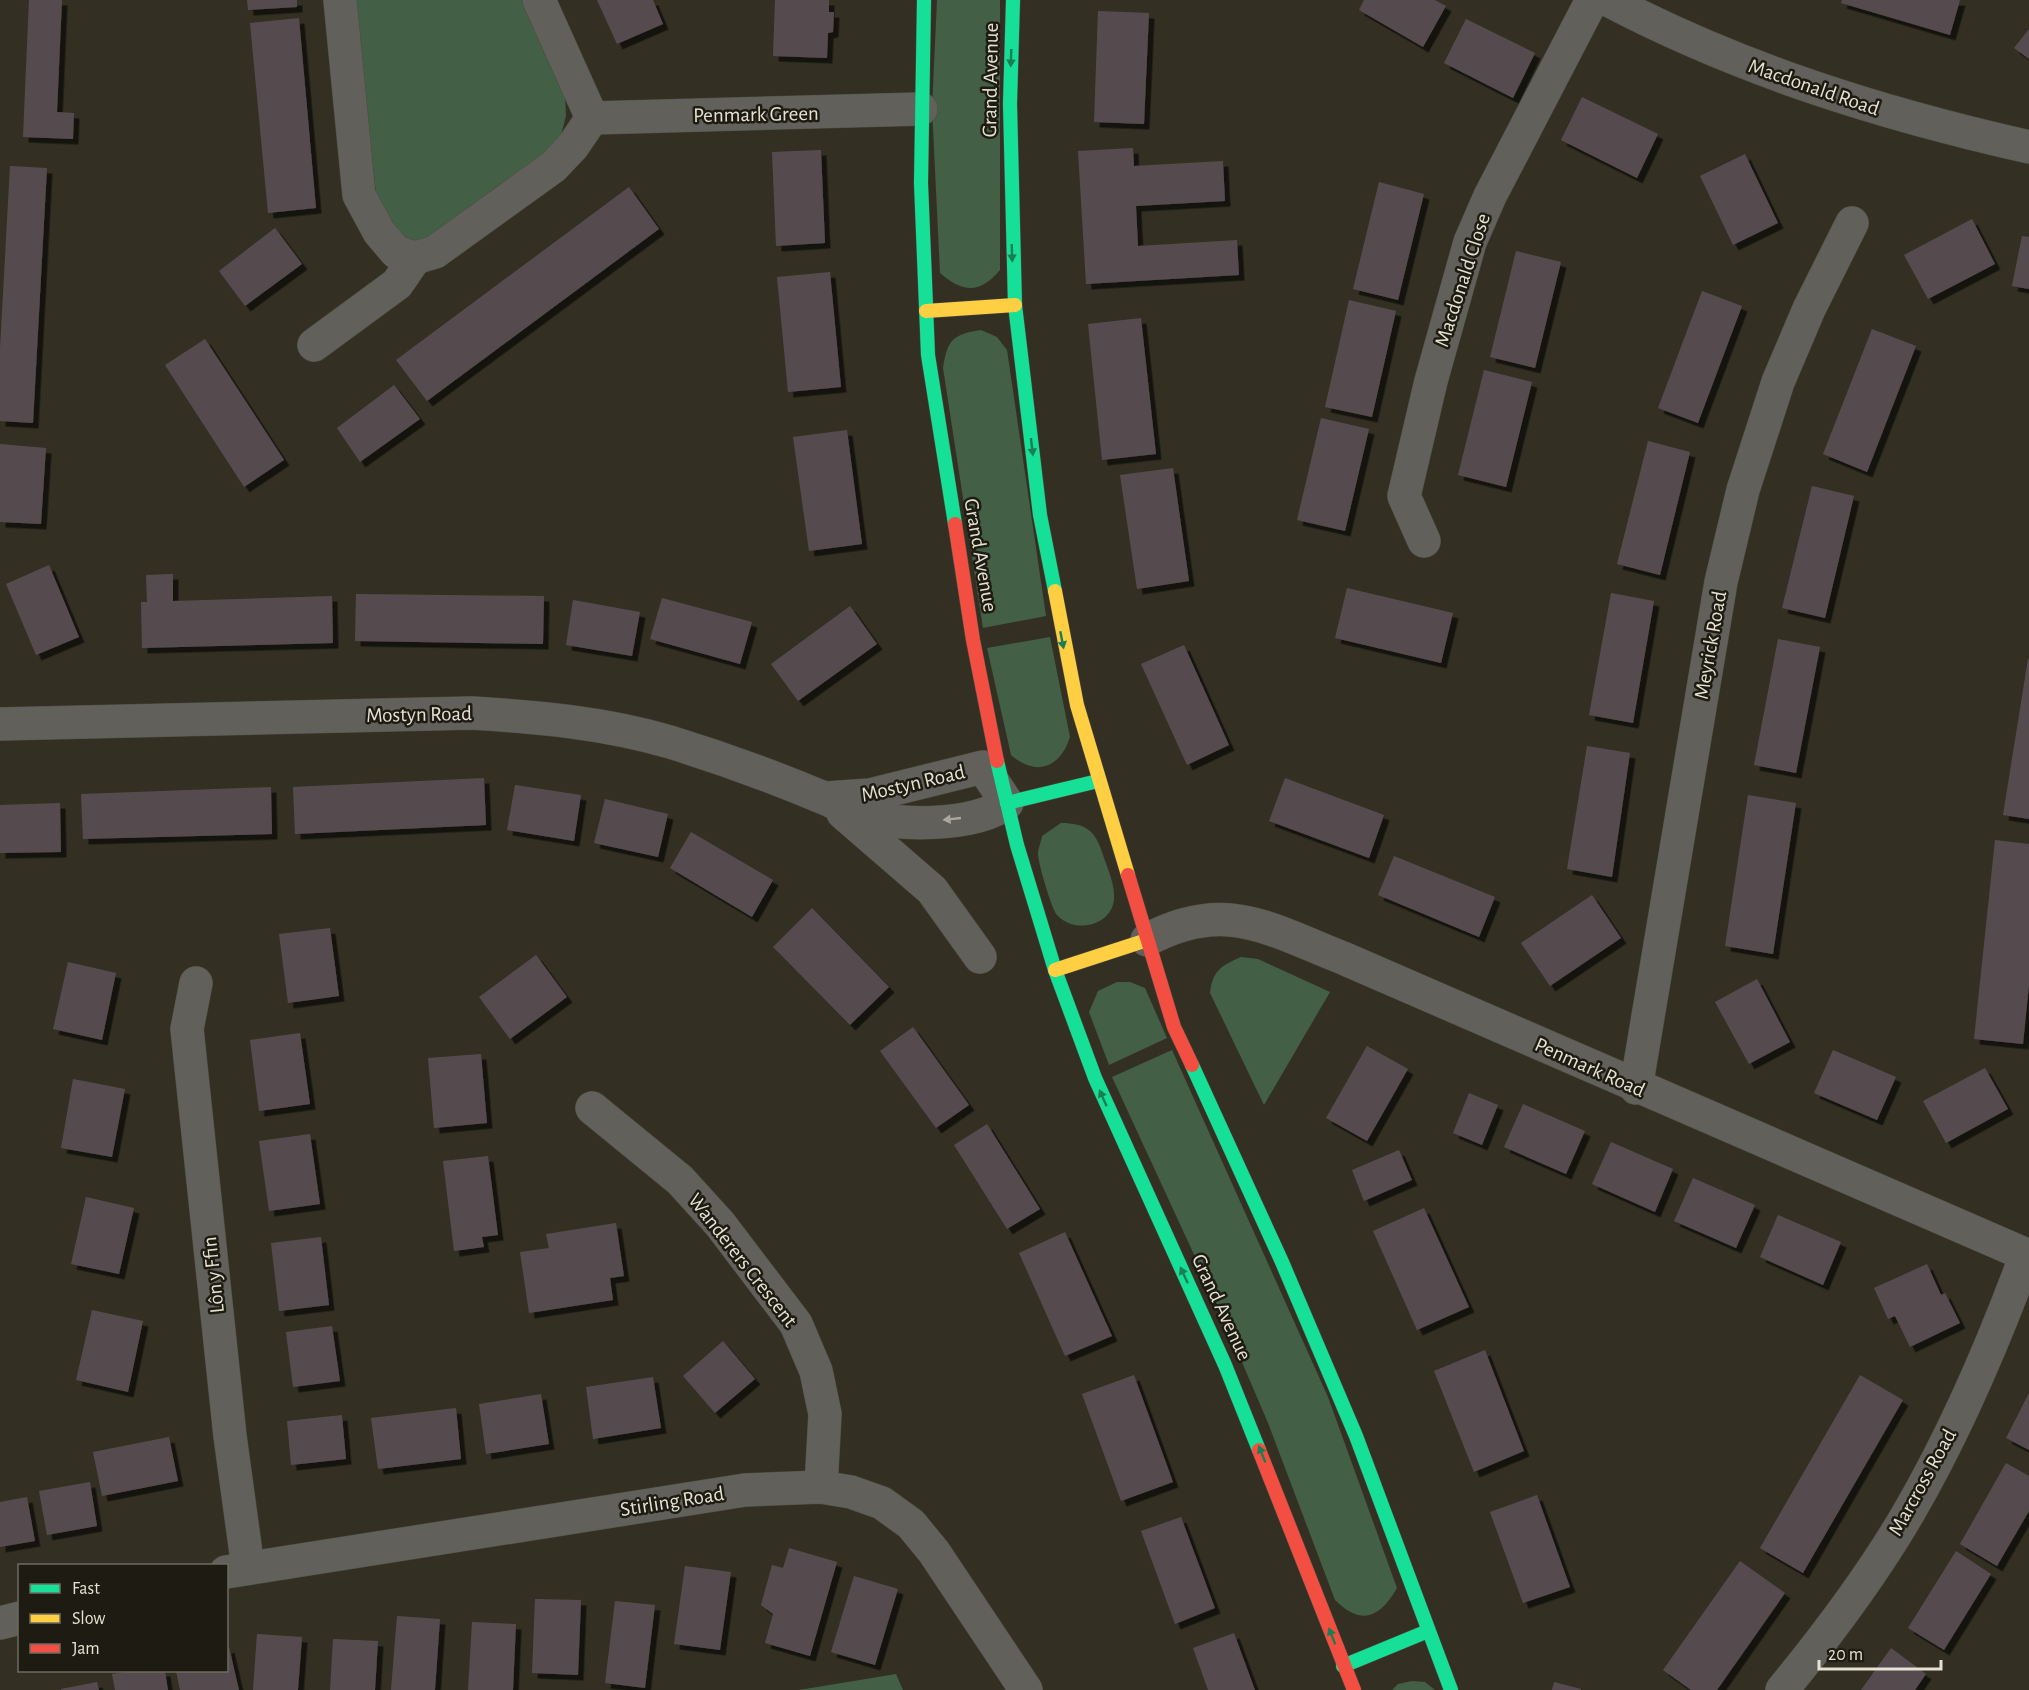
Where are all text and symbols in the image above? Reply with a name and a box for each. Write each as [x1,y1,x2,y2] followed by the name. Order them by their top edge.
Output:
[979,23,1002,138] street label: Grand Avenue
[1006,49,1016,68] one-way arrow
[1746,55,1882,120] street label: Macdonald Road
[693,103,819,126] street label: Penmark Green
[1431,211,1494,350] street label: Macdonald Close
[1008,244,1017,263] one-way arrow
[1027,438,1036,457] one-way arrow
[960,497,1001,613] street label: Grand Avenue
[1691,589,1730,701] street label: Meyrick Road
[1058,631,1067,650] one-way arrow
[366,703,472,726] street label: Mostyn Road
[859,761,967,806] street label: Mostyn Road
[943,815,962,824] one-way arrow
[1532,1034,1648,1101] street label: Penmark Road
[1098,1088,1108,1106] one-way arrow
[684,1190,801,1331] street label: Wanderers Crescent
[199,1236,228,1314] street label: Lôn y Ffin
[1188,1251,1255,1364] street label: Grand Avenue
[1179,1266,1189,1284] one-way arrow
[1885,1425,1960,1539] street label: Marcross Road
[1257,1444,1267,1462] one-way arrow
[619,1483,726,1520] street label: Stirling Road
[18,1564,228,1672] legend
[72,1580,100,1598] text: Fast
[72,1610,105,1628] text: Slow
[1327,1627,1336,1645] one-way arrow
[1819,1633,1940,1671] scale bar
[72,1640,100,1658] text: Jam
[1828,1646,1863,1664] text: 20 m

